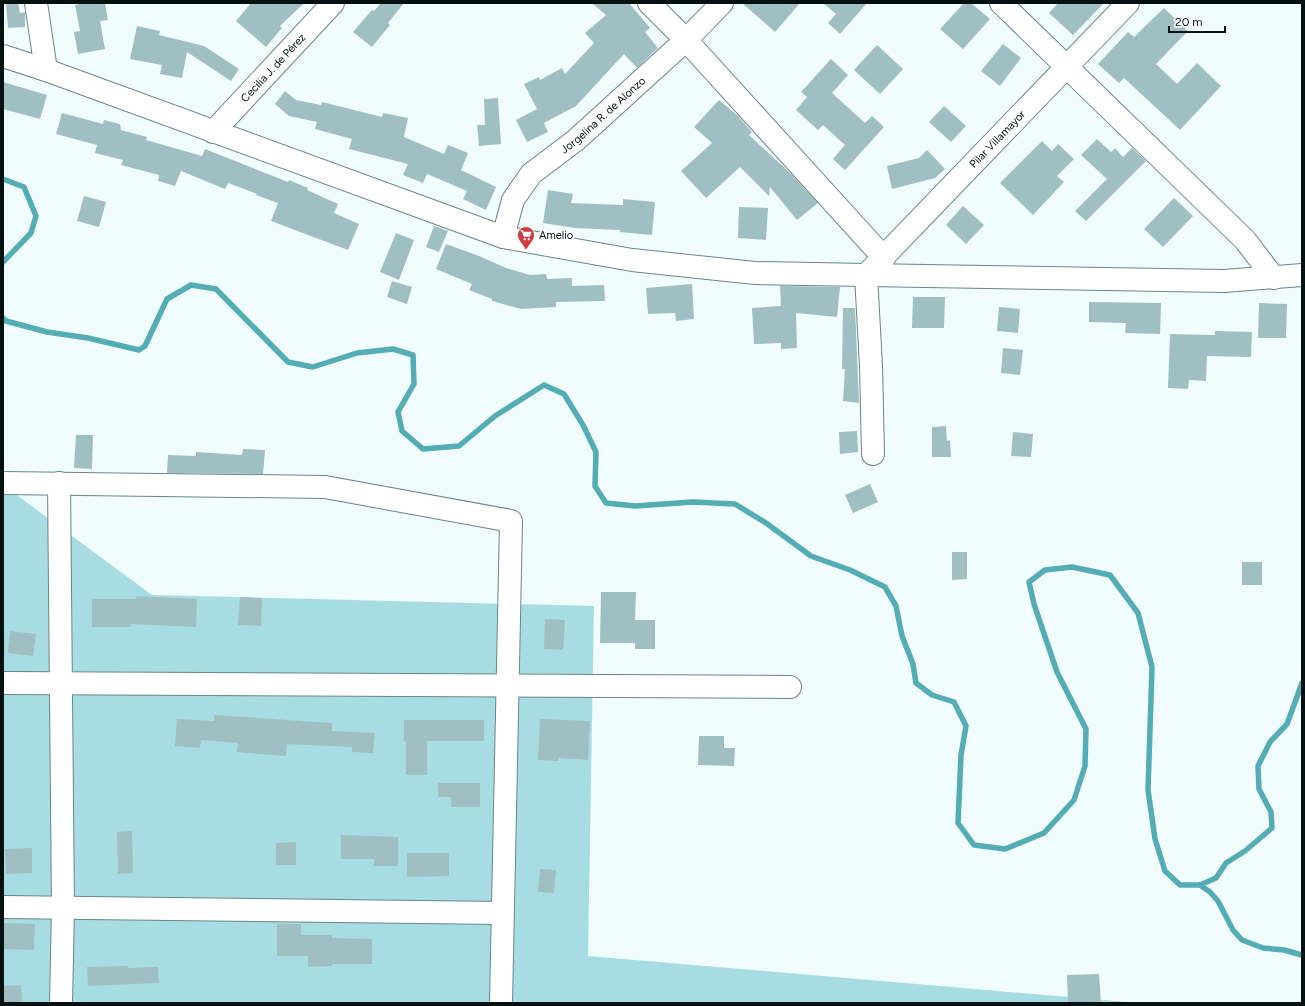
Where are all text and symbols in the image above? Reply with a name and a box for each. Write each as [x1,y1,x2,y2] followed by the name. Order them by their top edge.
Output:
[1169,8,1225,34] scale bar
[1175,15,1203,29] text: 20 m
[238,31,308,105] street label: Cecilia J. de Pérez
[558,74,648,156] street label: Jorgelina R. de Alonzo
[967,107,1028,170] street label: Pilar Villamayor
[516,225,536,250] supermarket icon: Amelio
[539,229,573,242] place label: Amelio

